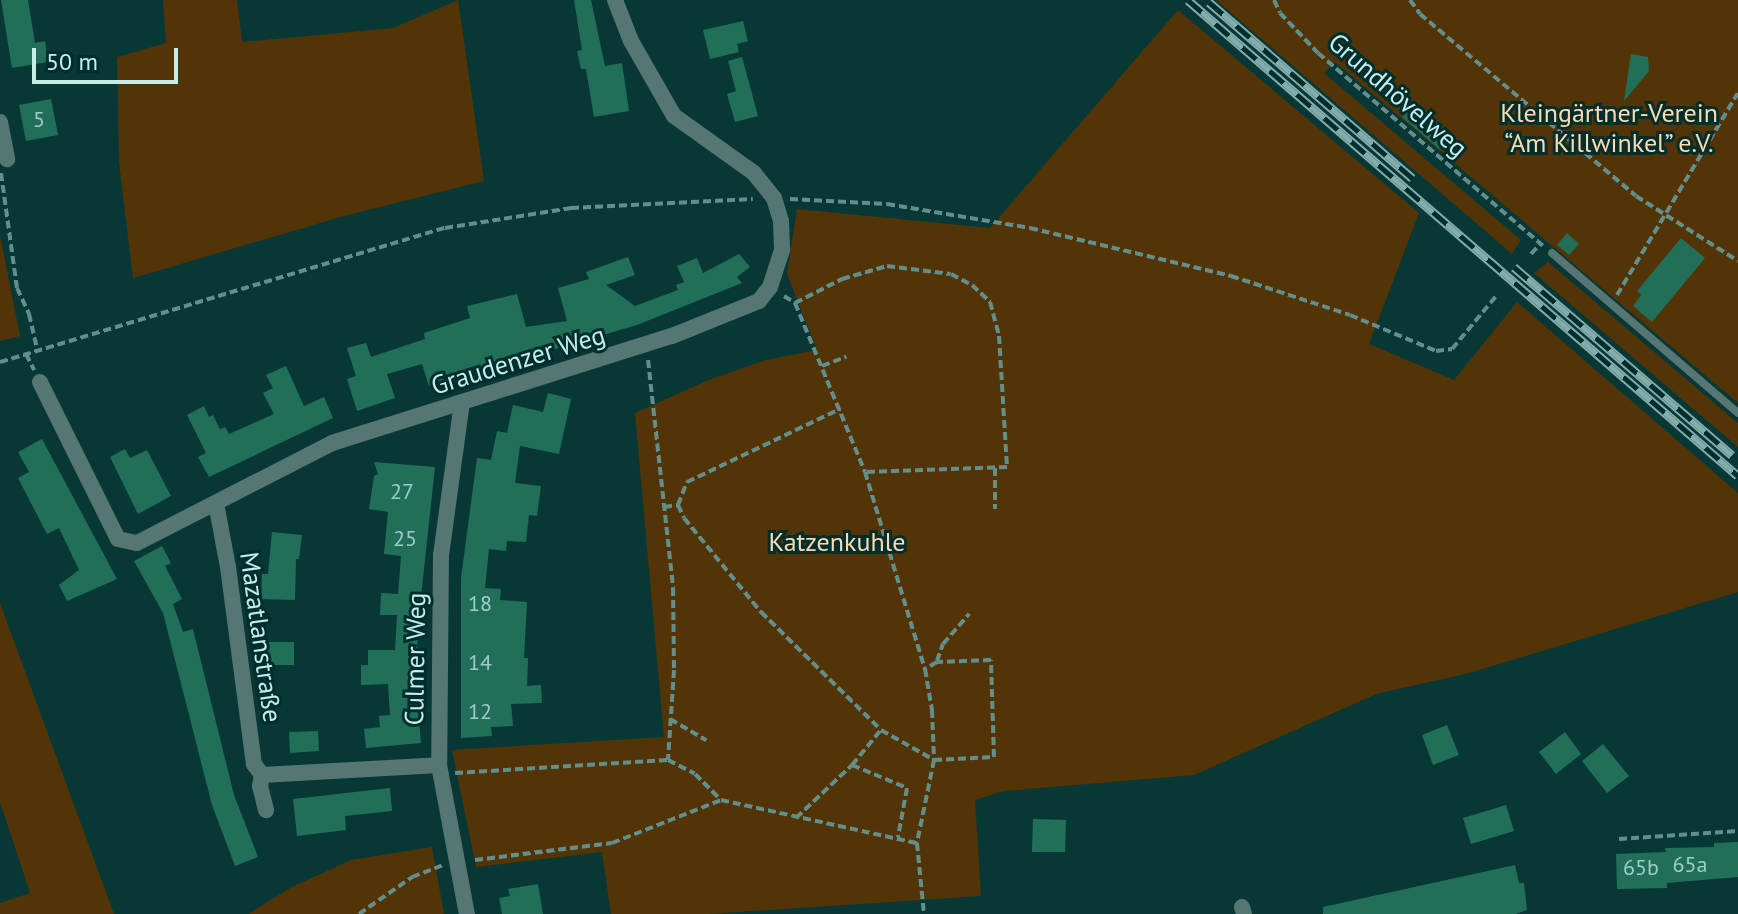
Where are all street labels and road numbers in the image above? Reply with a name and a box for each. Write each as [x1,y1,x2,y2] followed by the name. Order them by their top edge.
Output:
[1322,26,1474,164] street label: Grundhövelweg
[427,319,609,401] street label: Graudenzer Weg
[234,550,288,724] street label: Mazatlanstraße
[398,592,432,726] street label: Culmer Weg

